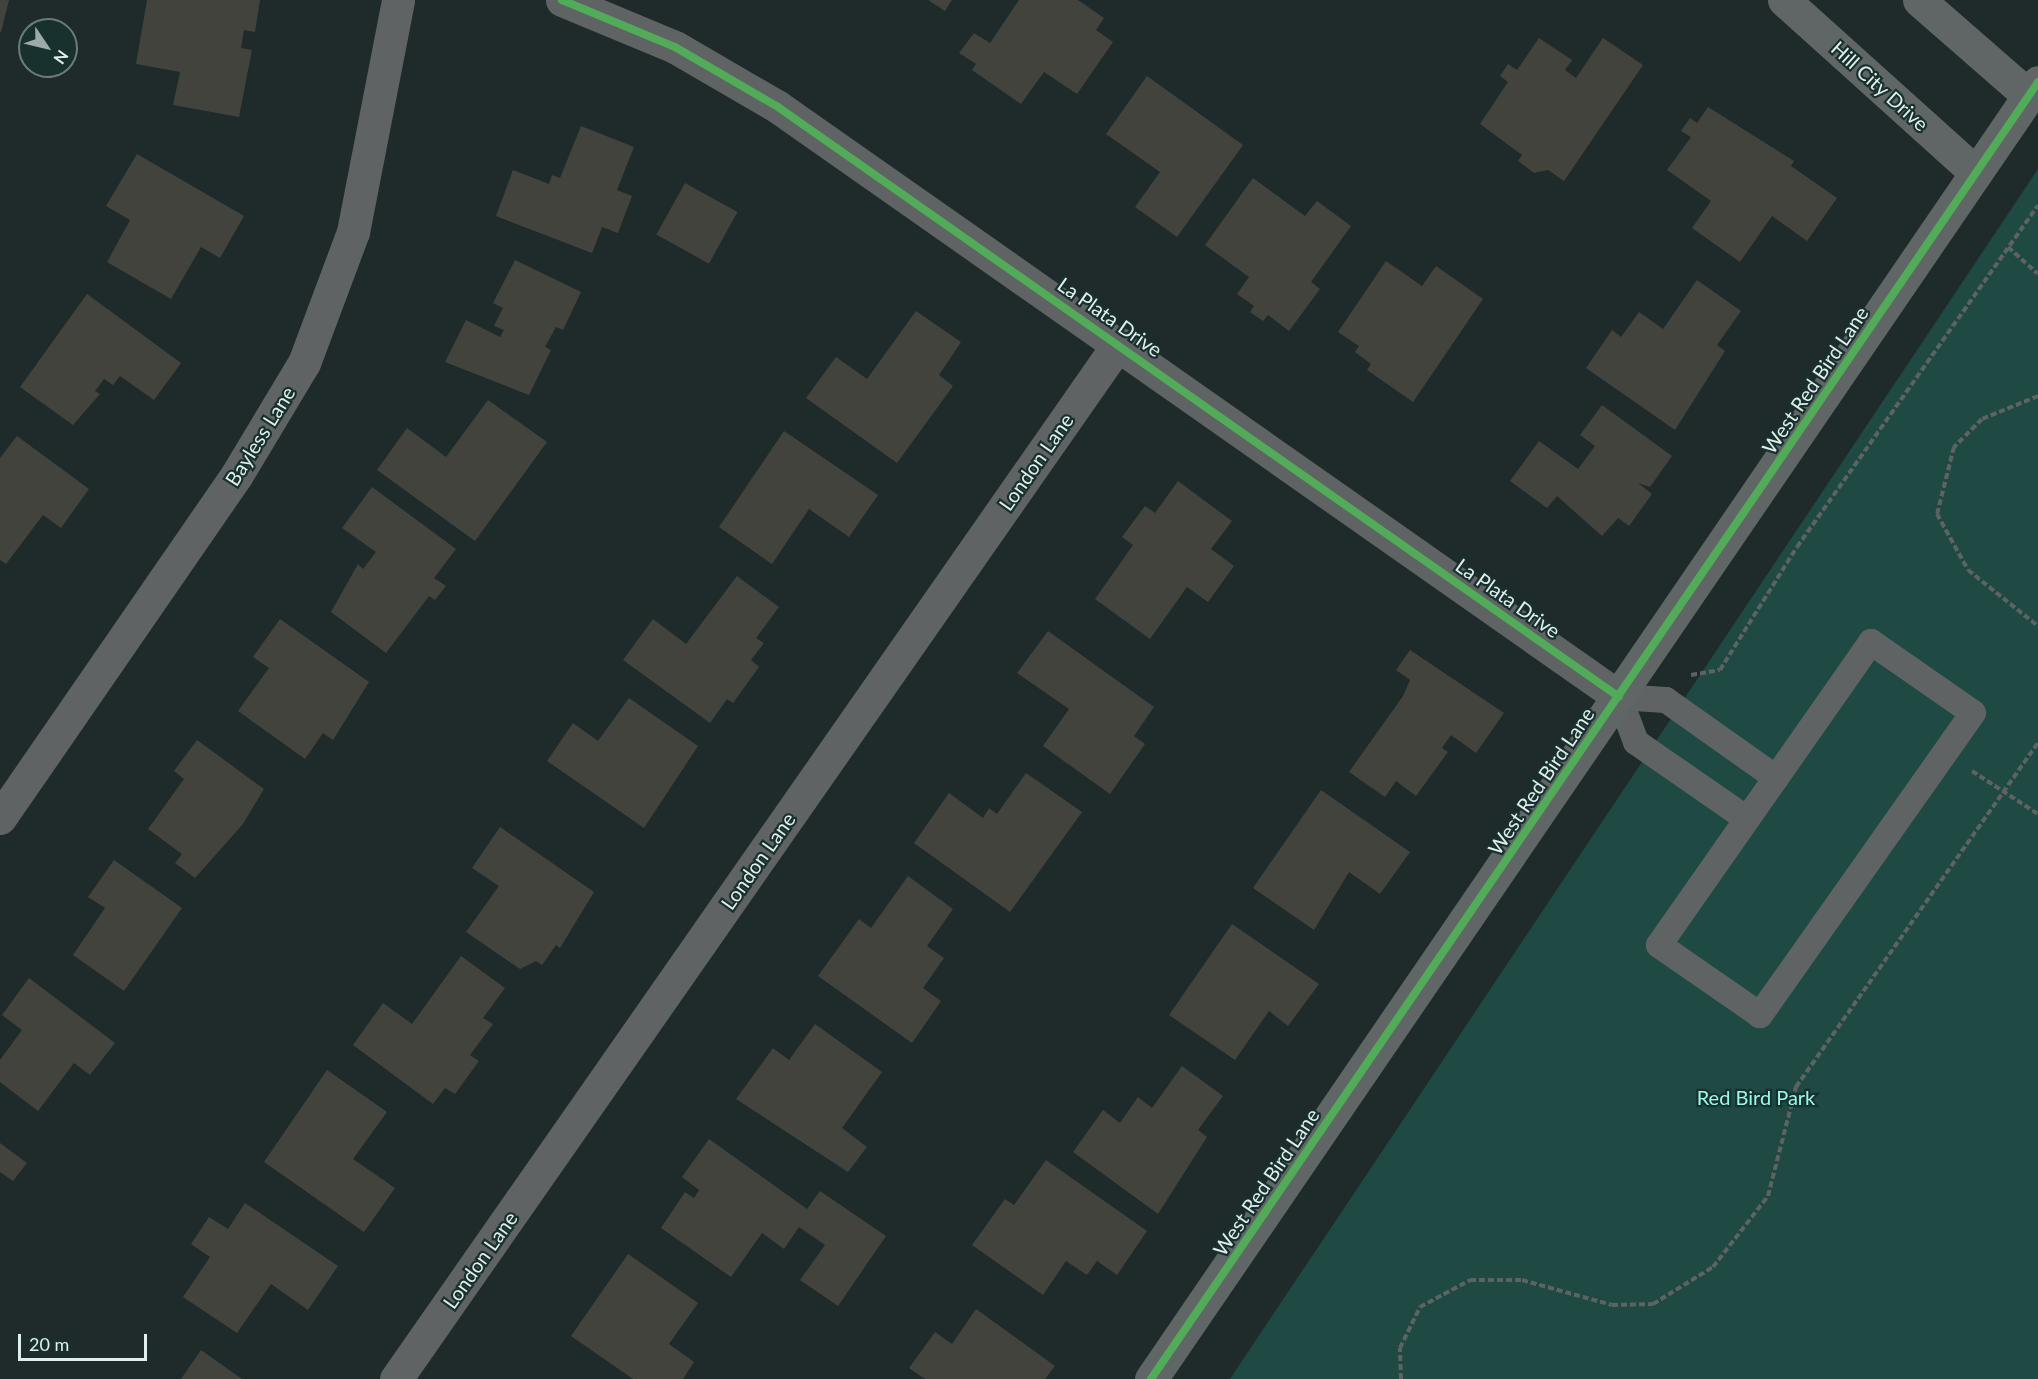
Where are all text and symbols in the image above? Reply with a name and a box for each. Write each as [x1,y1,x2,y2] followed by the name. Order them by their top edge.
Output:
[18,18,78,78] north arrow
[1826,36,1934,136] street label: Hill City Drive
[50,47,73,68] text: N
[1053,272,1167,362] street label: La Plata Drive
[1757,302,1873,458] street label: West Red Bird Lane
[220,382,300,490] street label: Bayless Lane
[994,409,1078,515] street label: London Lane
[1451,553,1565,643] street label: La Plata Drive
[1483,703,1599,859] street label: West Red Bird Lane
[716,808,800,914] street label: London Lane
[1697,1085,1815,1109] park label: Red Bird Park
[1208,1104,1324,1260] street label: West Red Bird Lane
[438,1207,522,1313] street label: London Lane
[21,1322,150,1360] scale bar
[29,1333,69,1355] text: 20 m

